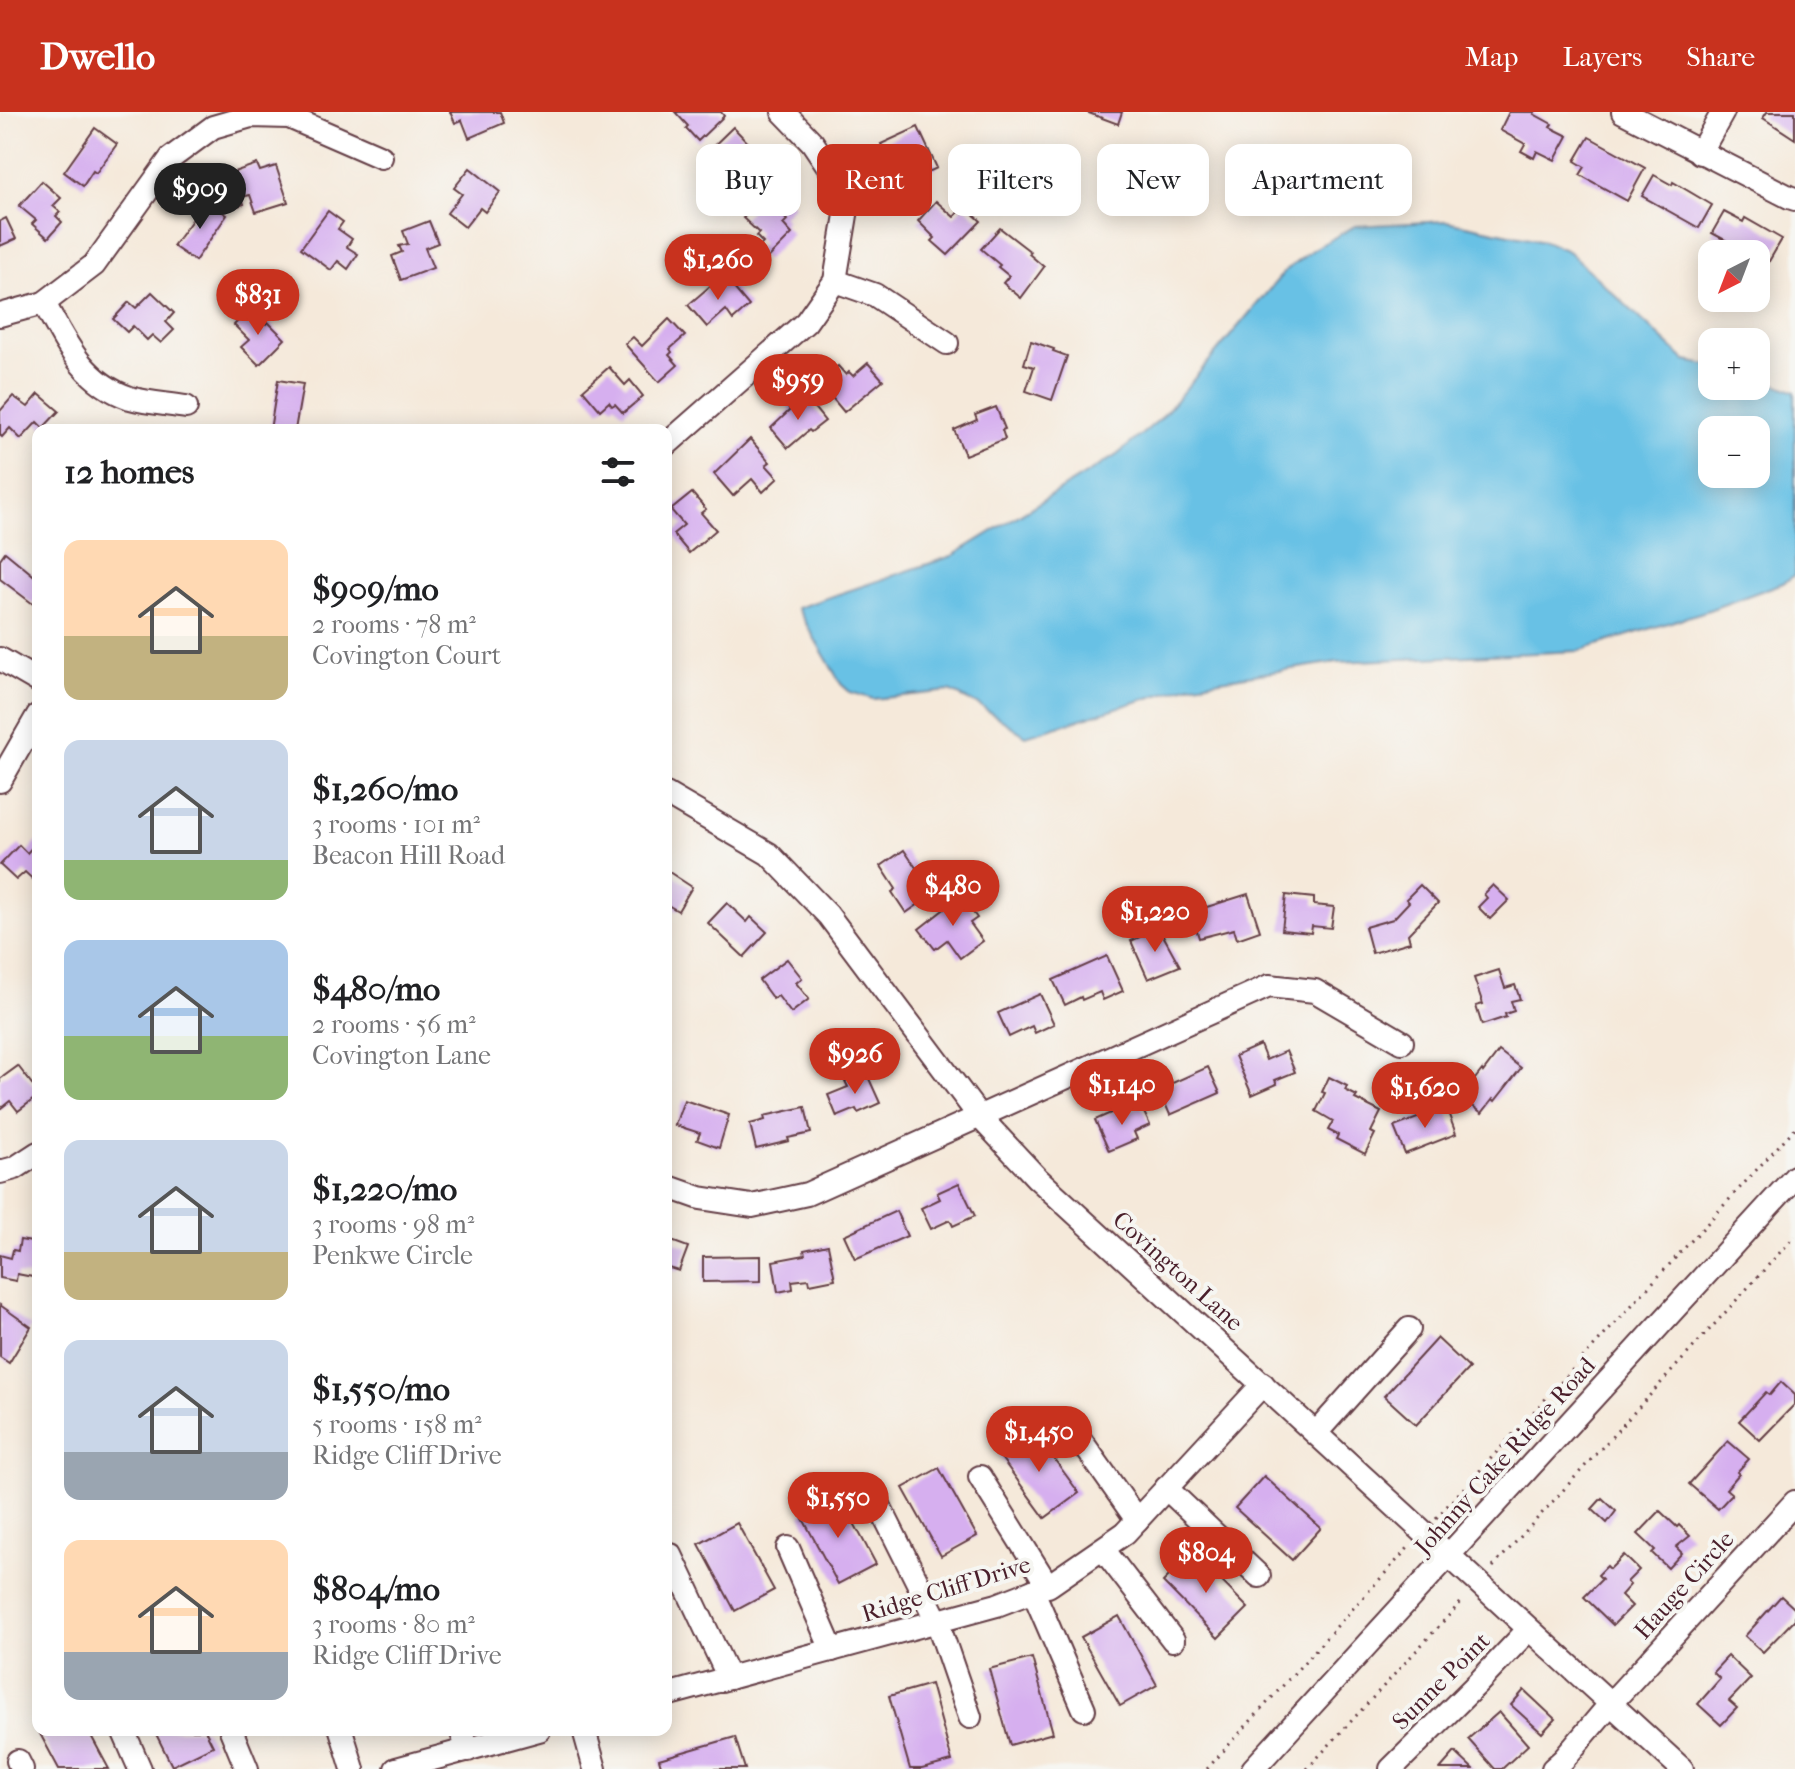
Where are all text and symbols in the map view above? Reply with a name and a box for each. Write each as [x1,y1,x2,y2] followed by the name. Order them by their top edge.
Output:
[40,34,155,79] text: Dwello
[1465,40,1518,73] text: Map
[1562,40,1642,73] text: Layers
[1686,40,1755,73] text: Share
[696,144,801,216] chip: Buy
[817,144,932,216] chip: Rent
[948,144,1081,216] chip: Filters
[1097,144,1209,216] chip: New
[1225,144,1412,216] chip: Apartment
[153,163,247,231] pin: $909
[172,173,228,204] text: $909
[653,234,783,302] pin: $1,260
[1698,240,1770,312] north arrow
[1698,240,1770,488] map controls
[683,244,753,275] text: $1,260
[211,269,305,337] pin: $831
[234,279,282,310] text: $831
[1698,328,1770,400] button: +
[751,354,845,422] pin: $959
[772,364,824,395] text: $959
[1698,416,1770,488] button: −
[596,450,640,494] icon: filters
[64,452,194,492] text: 12 homes
[312,569,439,609] text: $909/mo
[128,572,224,668] icon: home
[312,609,476,640] text: 2 rooms · 78 m²
[312,640,501,671] text: Covington Court
[312,769,458,809] text: $1,260/mo
[128,772,224,868] icon: home
[312,809,480,840] text: 3 rooms · 101 m²
[312,840,505,871] text: Beacon Hill Road
[906,860,1000,928] pin: $480
[924,870,982,901] text: $480
[1090,886,1220,954] pin: $1,220
[1120,896,1190,927] text: $1,220
[312,969,440,1009] text: $480/mo
[128,972,224,1068] icon: home
[312,1009,476,1040] text: 2 rooms · 56 m²
[808,1028,902,1096] pin: $926
[827,1038,883,1069] text: $926
[312,1040,491,1071] text: Covington Lane
[1057,1059,1187,1127] pin: $1,140
[1360,1062,1490,1130] pin: $1,620
[1088,1069,1156,1100] text: $1,140
[1390,1072,1460,1103] text: $1,620
[312,1169,457,1209] text: $1,220/mo
[128,1172,224,1268] icon: home
[1107,1205,1249,1337] street label: Covington Lane
[312,1209,474,1240] text: 3 rooms · 98 m²
[312,1240,473,1271] text: Penkwe Circle
[1408,1351,1602,1562] street label: Johnny Cake Ridge Road
[312,1369,450,1409] text: $1,550/mo
[128,1372,224,1468] icon: home
[974,1406,1104,1474] pin: $1,450
[312,1409,482,1440] text: 5 rooms · 158 m²
[1004,1416,1074,1447] text: $1,450
[312,1440,502,1471] text: Ridge Cliff Drive
[773,1472,903,1540] pin: $1,550
[806,1482,870,1513] text: $1,550
[1628,1525,1740,1645] street label: Hauge Circle
[1159,1527,1253,1595] pin: $804
[1178,1537,1234,1568] text: $804
[858,1550,1034,1628] street label: Ridge Cliff Drive
[312,1569,440,1609] text: $804/mo
[128,1572,224,1668] icon: home
[312,1609,475,1640] text: 3 rooms · 80 m²
[1387,1626,1496,1735] street label: Sunne Point
[312,1640,502,1671] text: Ridge Cliff Drive

